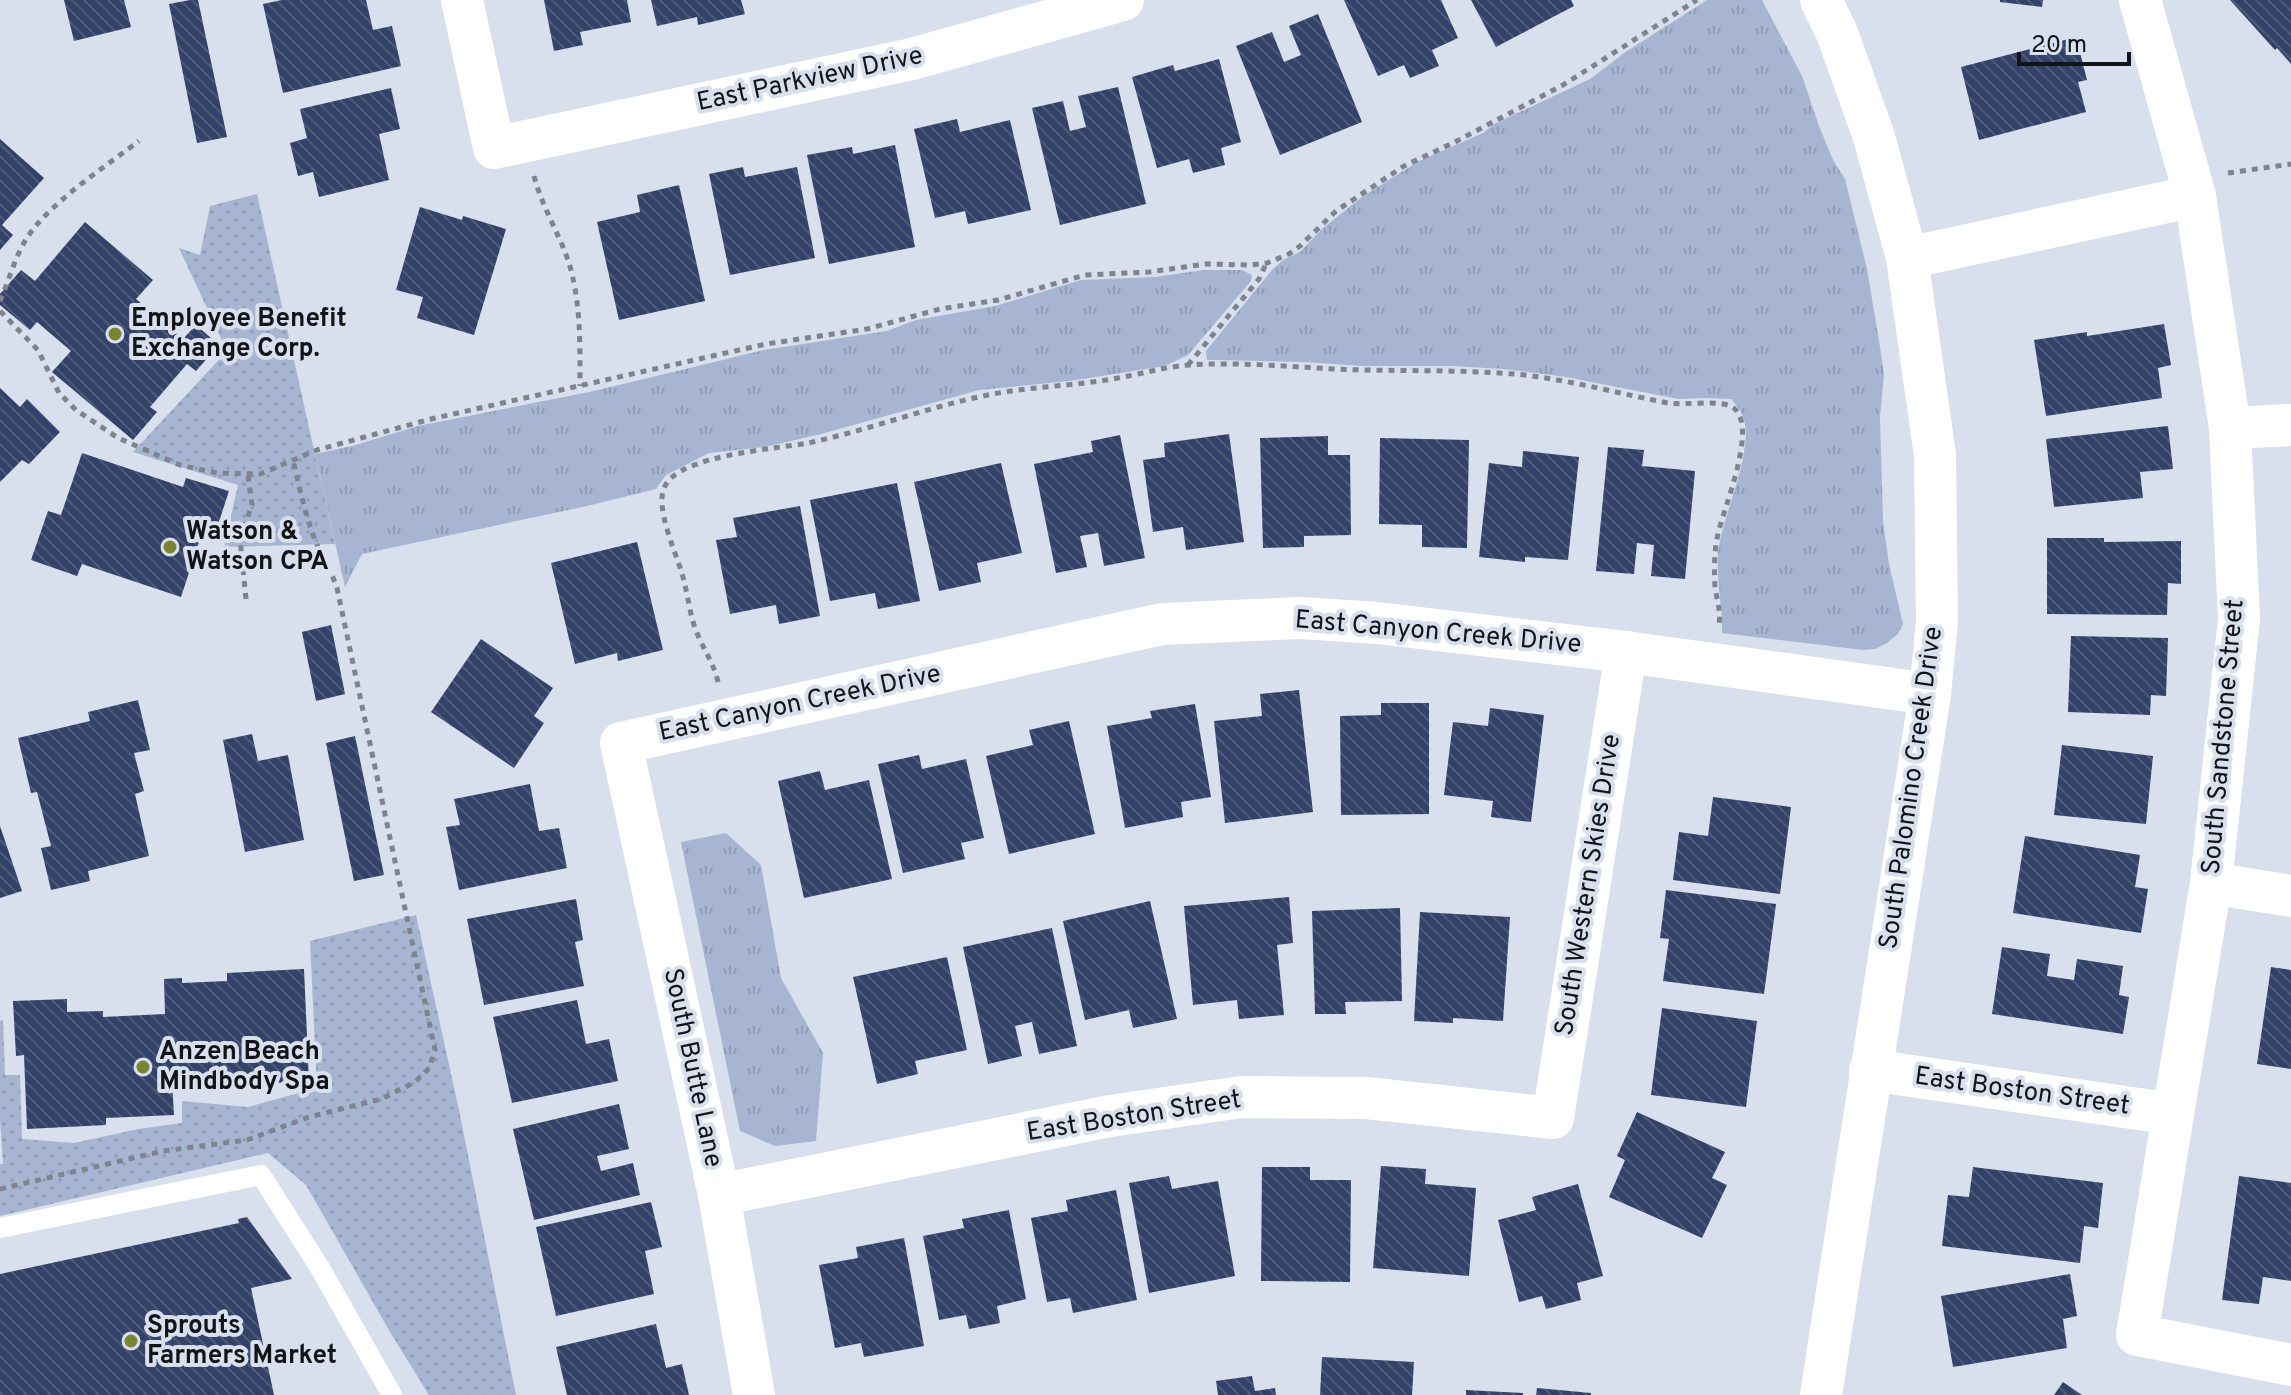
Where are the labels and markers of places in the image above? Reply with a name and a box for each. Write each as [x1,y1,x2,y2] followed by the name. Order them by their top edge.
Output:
[131,303,347,366] place label: Employee Benefit Exchange Corp.
[106,325,124,343] marker: Employee Benefit Exchange Corp.
[186,516,329,579] place label: Watson & Watson CPA
[161,538,179,556] marker: Watson & Watson CPA
[159,1036,330,1099] place label: Anzen Beach Mindbody Spa
[134,1058,152,1076] marker: Anzen Beach Mindbody Spa
[147,1310,337,1373] place label: Sprouts Farmers Market
[122,1332,140,1350] marker: Sprouts Farmers Market

